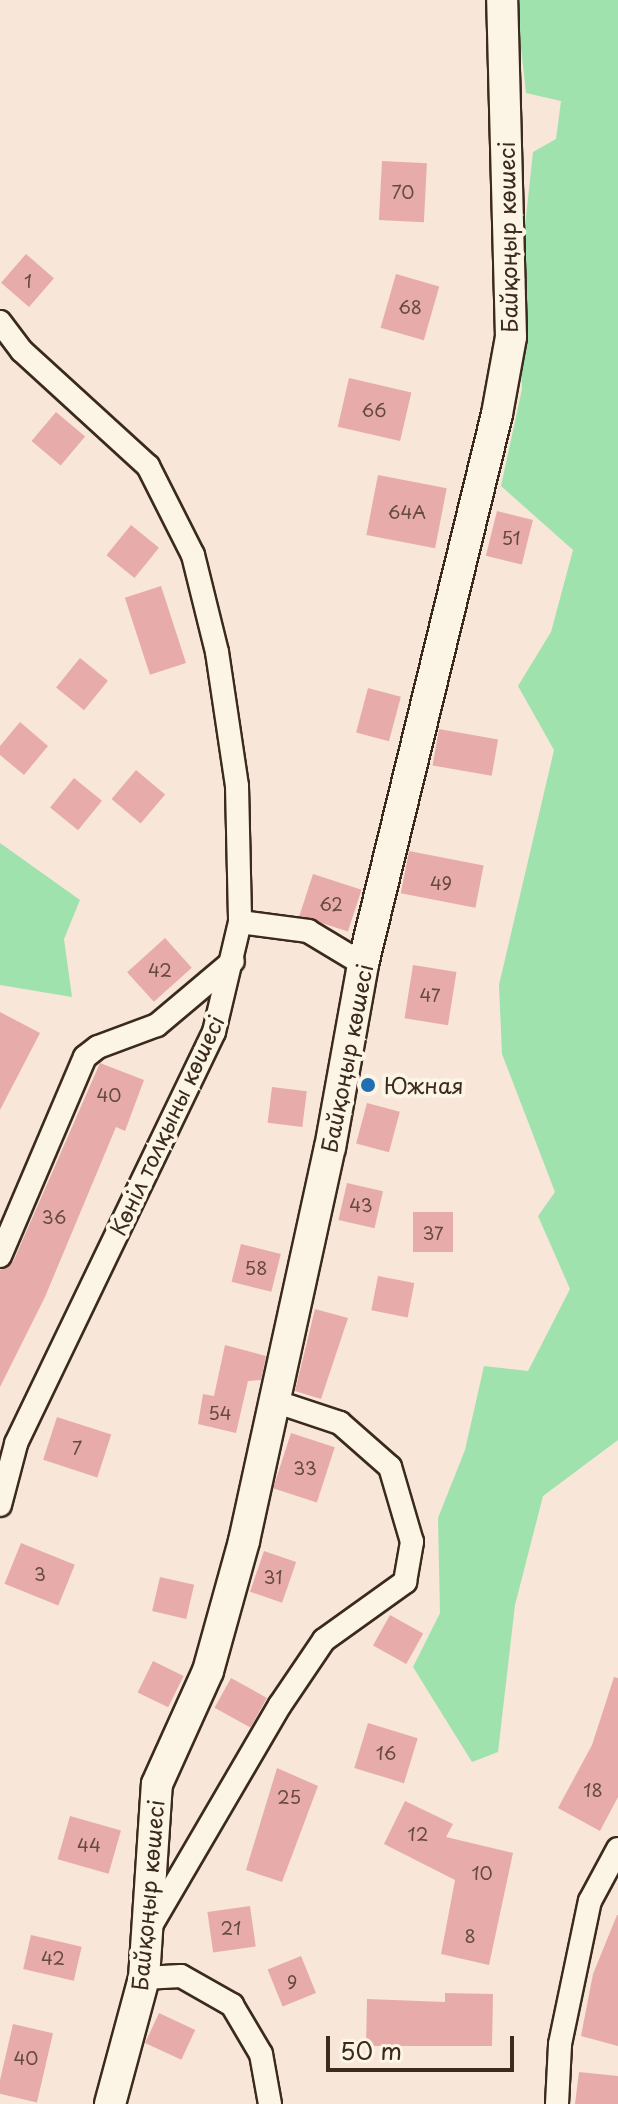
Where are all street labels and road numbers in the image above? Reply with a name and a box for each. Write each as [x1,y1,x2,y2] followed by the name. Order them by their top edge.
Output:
[492,141,522,333] street label: Байқоңыр көшесі
[315,962,377,1154] street label: Байқоңыр көшесі
[103,1010,229,1240] street label: Көніл толқыны көшесі
[126,1799,168,1991] street label: Байқоңыр көшесі

